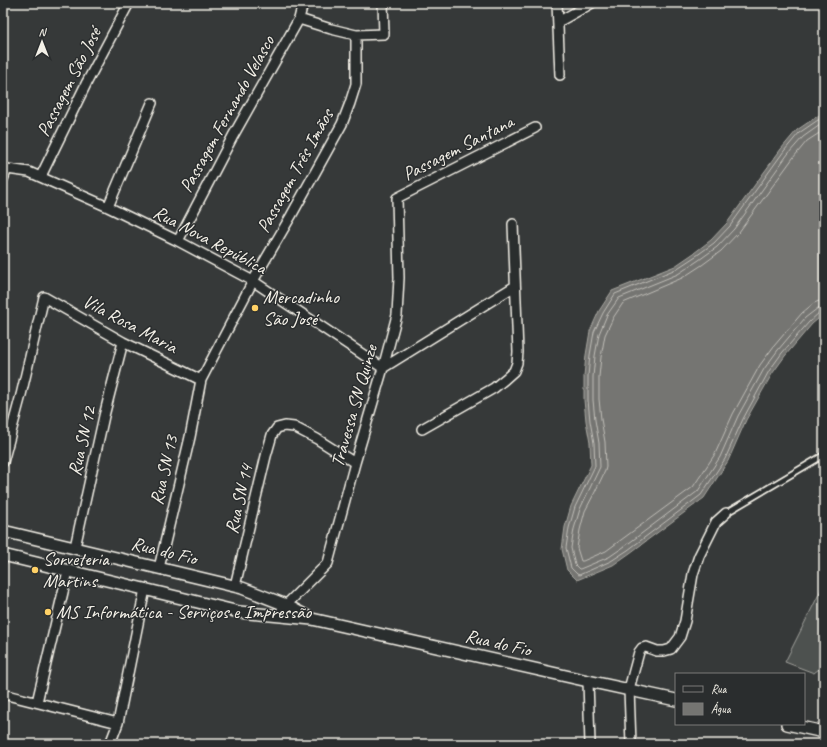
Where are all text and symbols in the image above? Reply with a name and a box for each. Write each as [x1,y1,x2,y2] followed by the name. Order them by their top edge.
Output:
[31,21,108,141] street label: Passagem São José
[22,22,62,62] north arrow
[39,25,48,39] text: N
[174,30,281,197] street label: Passagem Fernando Velasco
[251,103,340,237] street label: Passagem Três Imãos
[399,109,519,186] street label: Passagem Santana
[149,200,272,281] street label: Rua Nova República
[263,285,340,331] place label: Mercadinho São José
[79,289,183,360] street label: Vila Rosa Maria
[250,303,260,313] marker: Mercadinho São José
[325,340,383,470] street label: Travessa SN Quinze
[62,403,102,478] street label: Rua SN 12
[144,432,184,507] street label: Rua SN 13
[219,460,259,536] street label: Rua SN 14
[129,531,201,571] street label: Rua do Fio
[43,547,110,593] place label: Sorveteria Martins
[30,565,40,575] marker: Sorveteria Martins
[56,600,312,624] place label: MS Informática - Serviços e Impressão
[43,607,53,617] marker: MS Informática - Serviços e Impressão
[463,624,535,663] street label: Rua do Fio
[675,673,805,725] legend
[711,681,728,697] text: Rua
[711,701,732,717] text: Água

